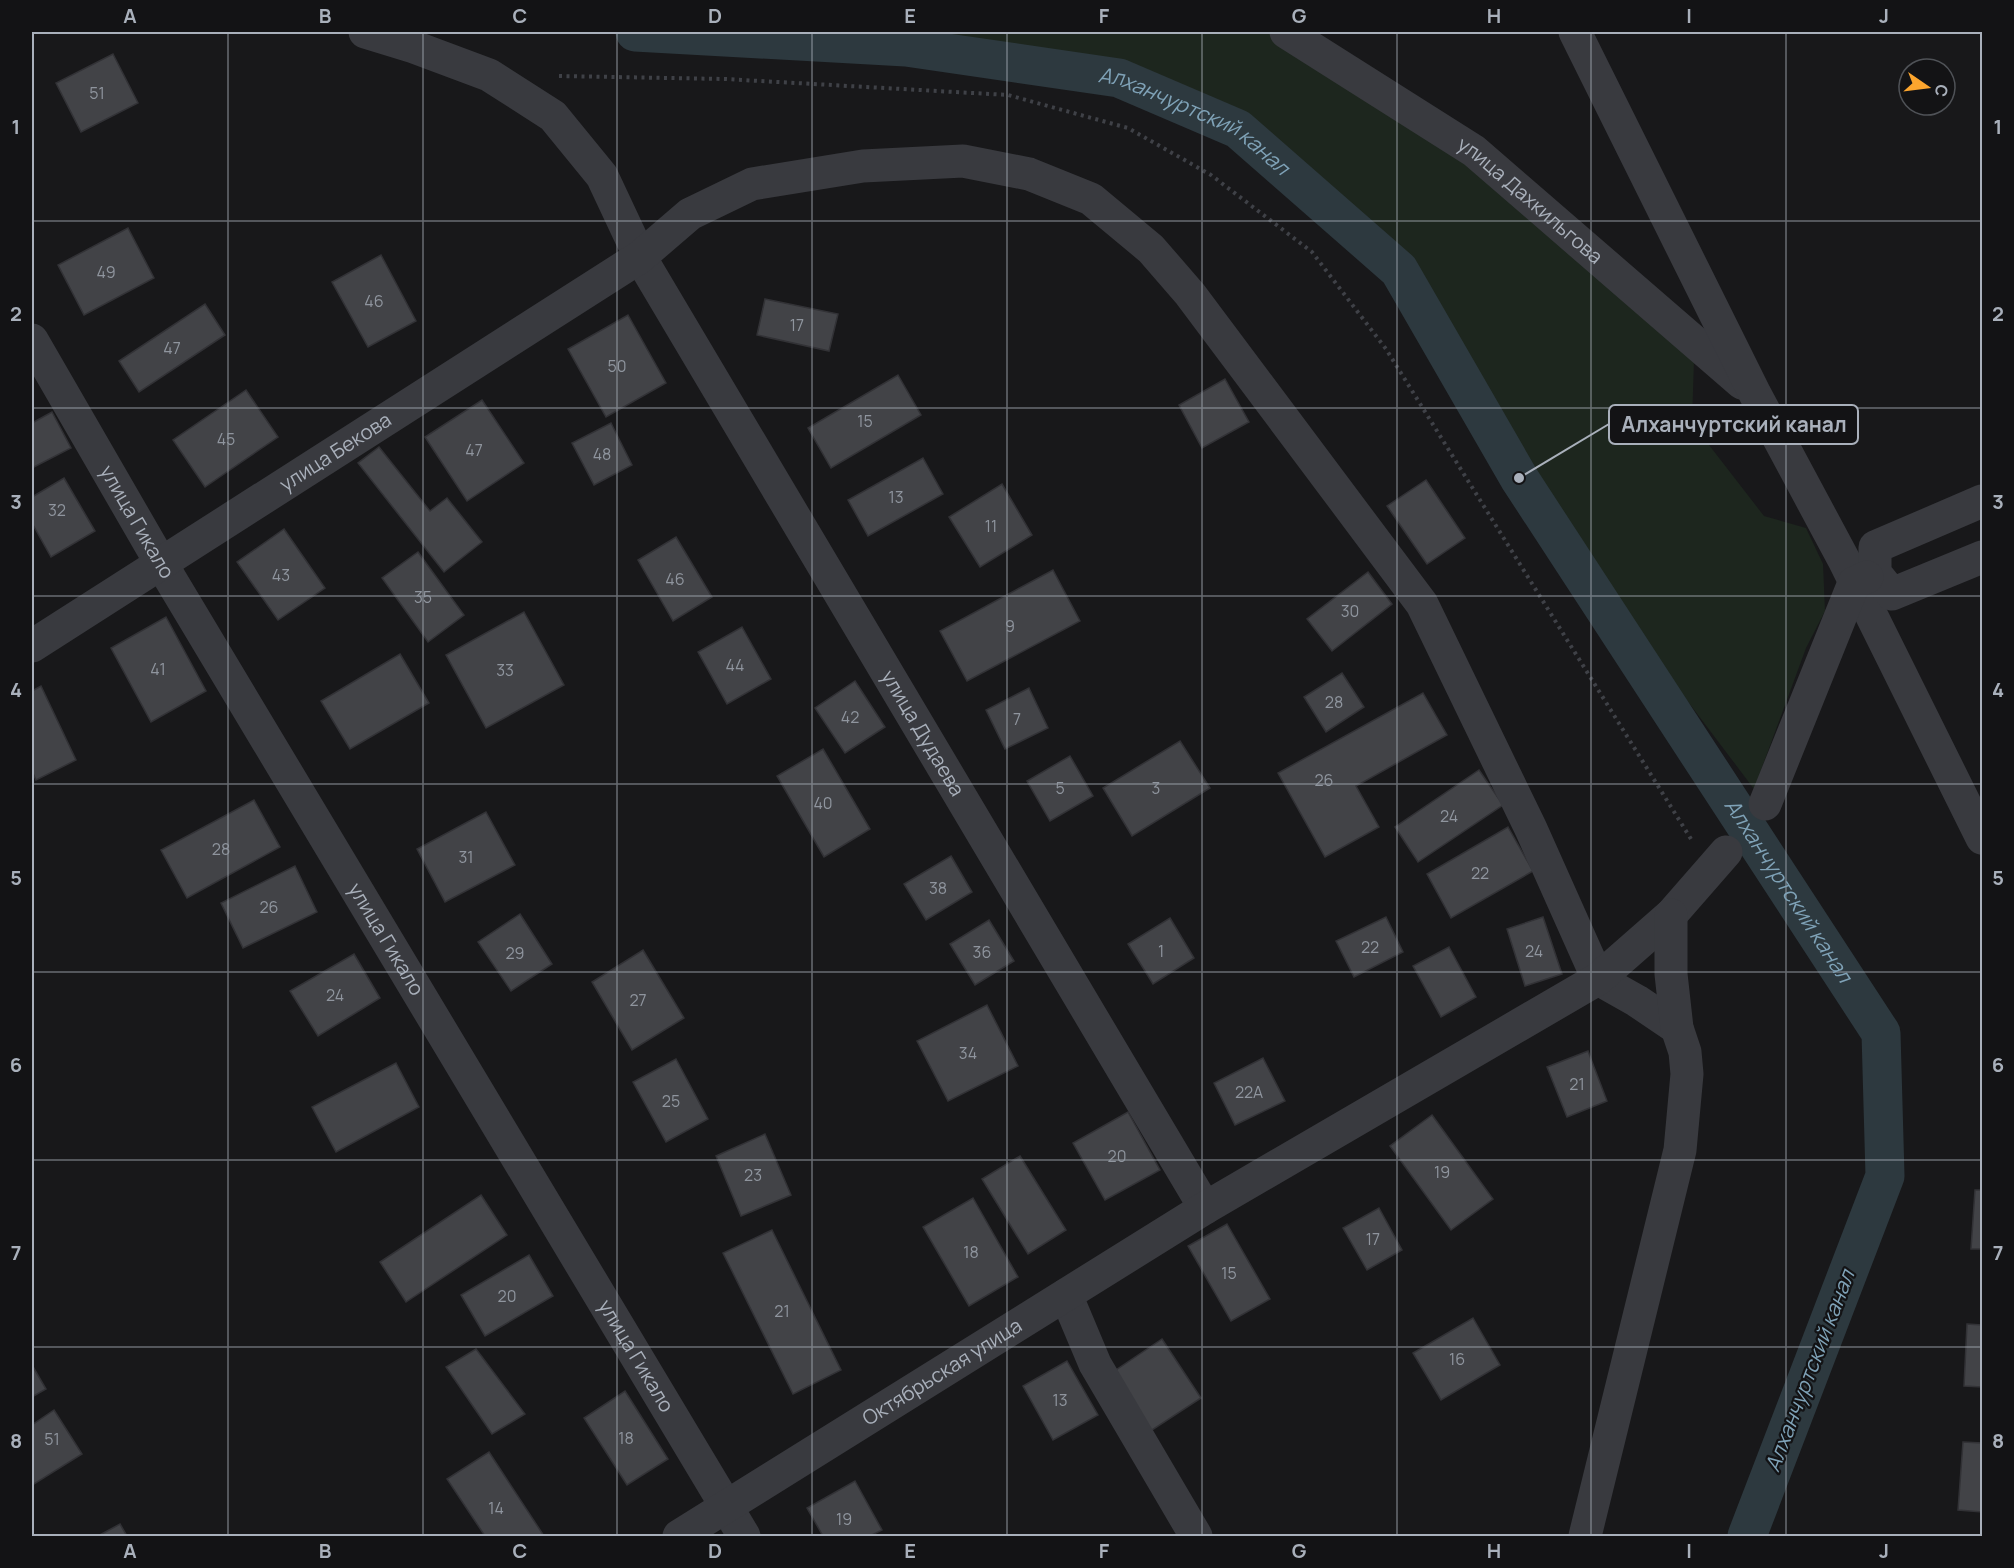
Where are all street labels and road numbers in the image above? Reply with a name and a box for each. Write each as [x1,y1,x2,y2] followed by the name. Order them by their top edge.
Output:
[1453,130,1609,270] street label: улица Дахкильгова
[274,406,396,497] street label: улица Бекова
[94,460,181,584] street label: улица Гикало
[875,665,971,801] street label: улица Дудаева
[342,877,431,1000] street label: улица Гикало
[592,1294,681,1417] street label: улица Гикало
[857,1312,1027,1431] street label: Октябрьская улица

